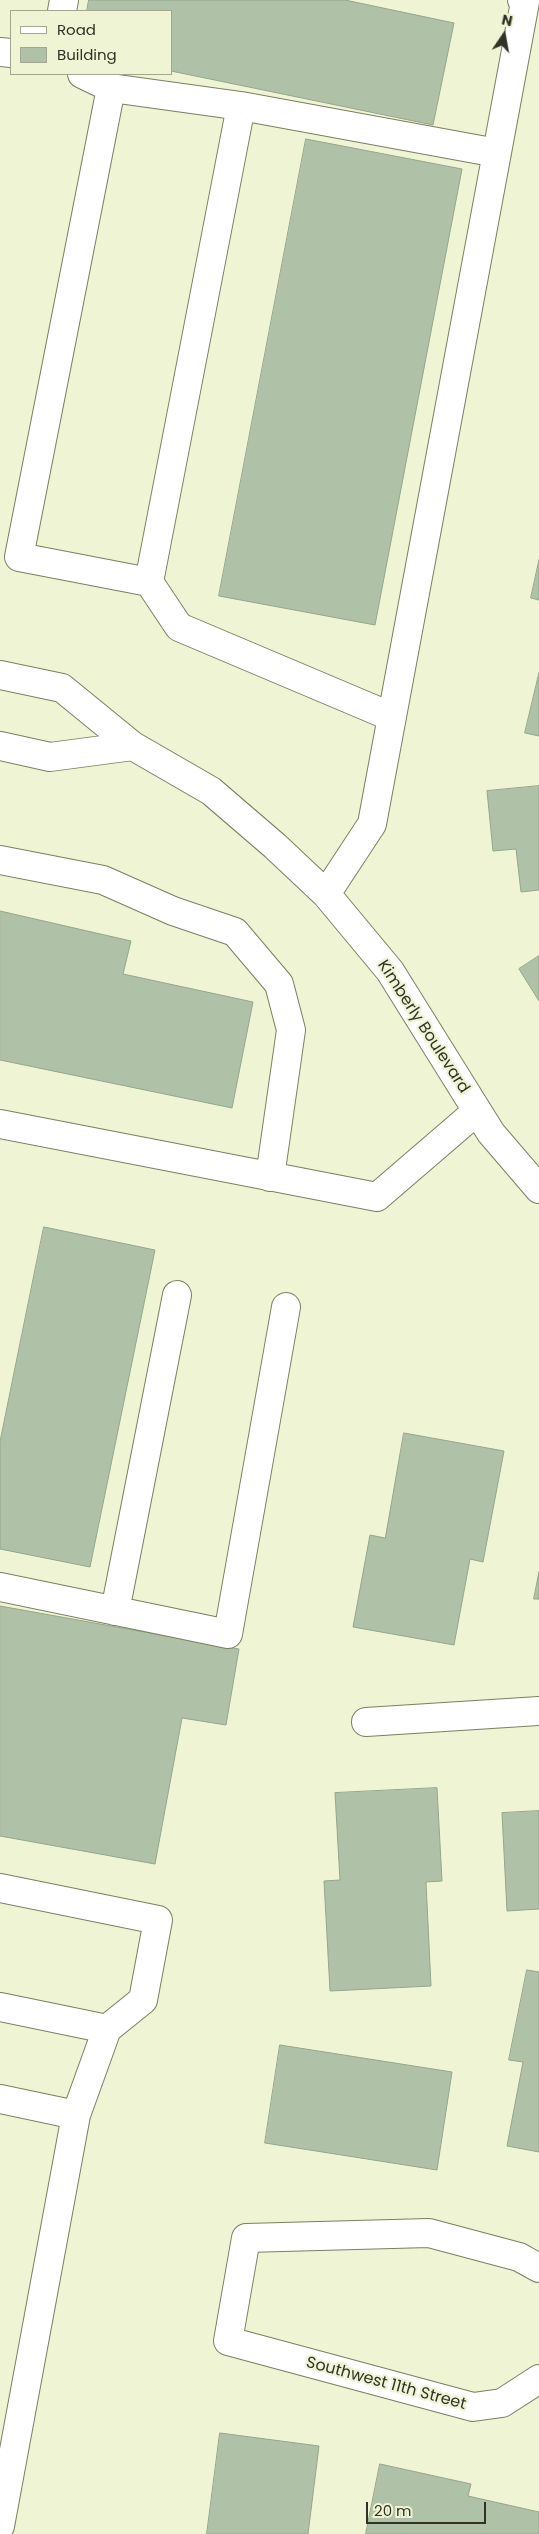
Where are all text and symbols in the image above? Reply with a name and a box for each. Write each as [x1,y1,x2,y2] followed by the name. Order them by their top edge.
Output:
[500,9,514,31] text: N
[10,10,172,75] legend
[479,10,529,60] north arrow
[57,19,96,40] text: Road
[57,44,117,65] text: Building
[373,957,473,1097] street label: Kimberly Boulevard
[304,2353,468,2415] street label: Southwest 11th Street
[369,2492,489,2524] scale bar
[374,2500,412,2521] text: 20 m

